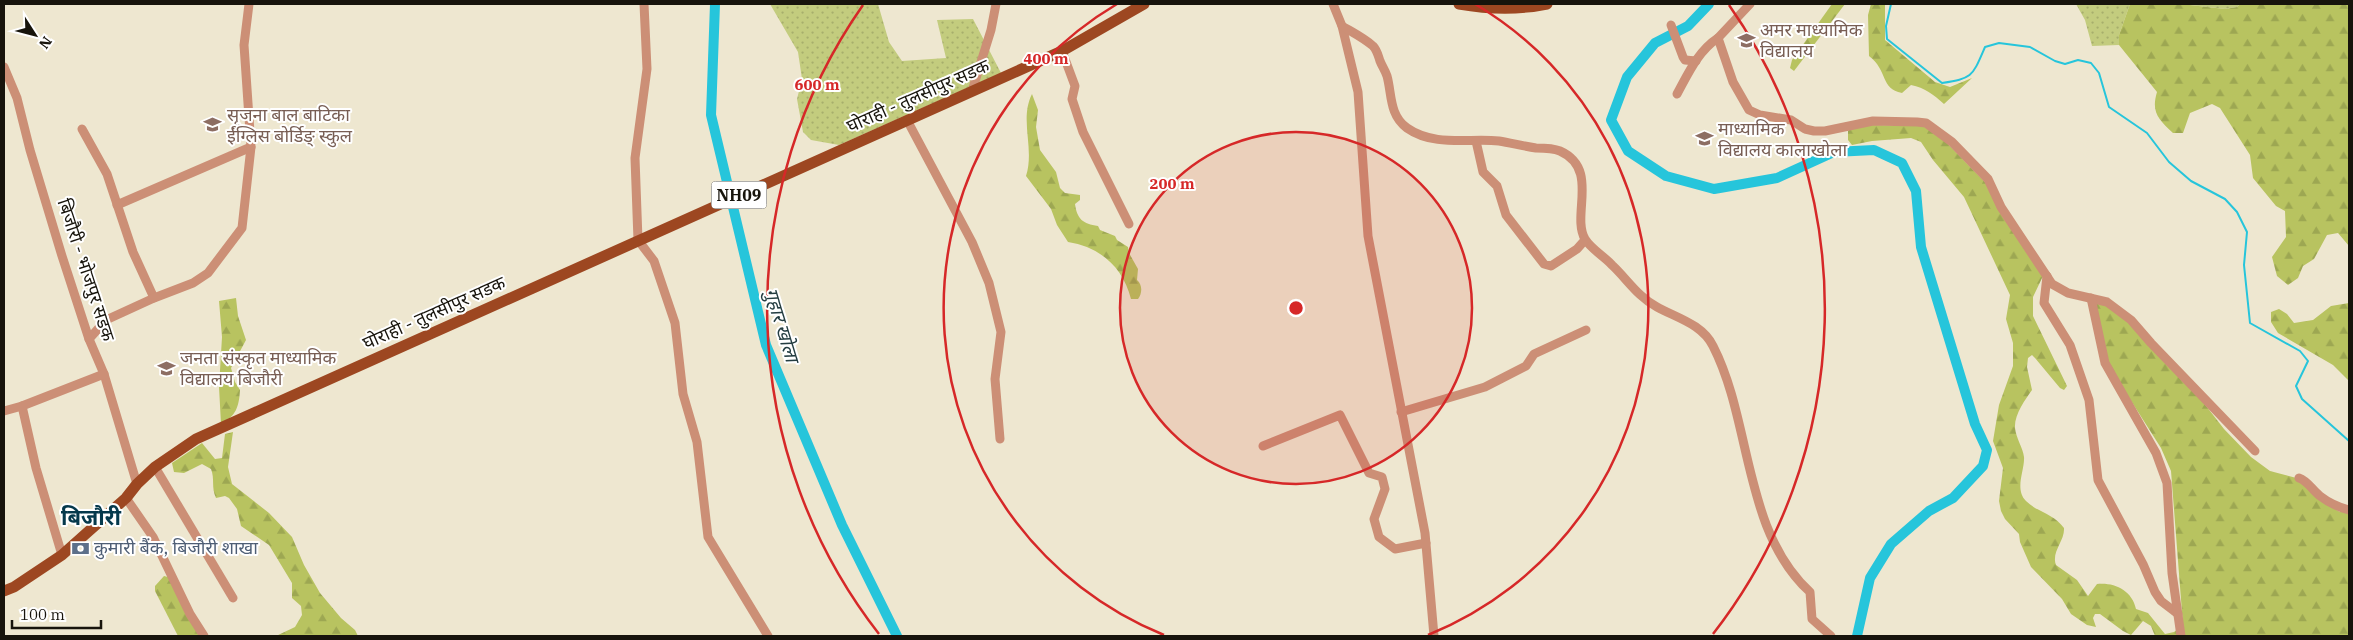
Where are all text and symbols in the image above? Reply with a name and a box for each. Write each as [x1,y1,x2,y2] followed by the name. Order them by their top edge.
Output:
[10,10,60,60] north arrow
[1760,18,1864,62] place label: अमर माध्यामिक विद्यालय
[1736,30,1756,50] school or university icon: अमर माध्यामिक विद्यालय
[35,33,56,52] text: N
[1023,49,1069,68] text: 400 m
[843,53,994,138] street label: घोराही - तुलसीपुर सडक
[794,75,840,94] text: 600 m
[227,103,353,148] place label: सृजना बाल बाटिका ईंग्लिस बोर्डिङ् स्कुल
[203,115,223,135] school or university icon: सृजना बाल बाटिका ईंग्लिस बोर्डिङ् स्कुल
[1718,117,1847,161] place label: माध्यामिक विद्यालय कालाखोला
[1694,129,1714,149] school or university icon: माध्यामिक विद्यालय कालाखोला
[1149,174,1195,193] text: 200 m
[712,182,766,208] road number: NH09
[52,196,121,345] street label: बिजौरी - भोजपुर सडक
[359,270,510,355] street label: घोराही - तुलसीपुर सडक
[758,285,806,369] water label: गुहार खोला
[1287,299,1305,317] centre of rings
[180,346,338,390] place label: जनता संस्कृत माध्यामिक विद्यालय बिजौरी
[156,358,176,378] school or university icon: जनता संस्कृत माध्यामिक विद्यालय बिजौरी
[61,502,122,531] district label: बिजौरी
[94,536,258,560] place label: कुमारी बैंक, बिजौरी शाखा
[70,538,90,558] bank icon: कुमारी बैंक, बिजौरी शाखा
[12,598,101,630] scale bar
[20,605,65,624] text: 100 m

